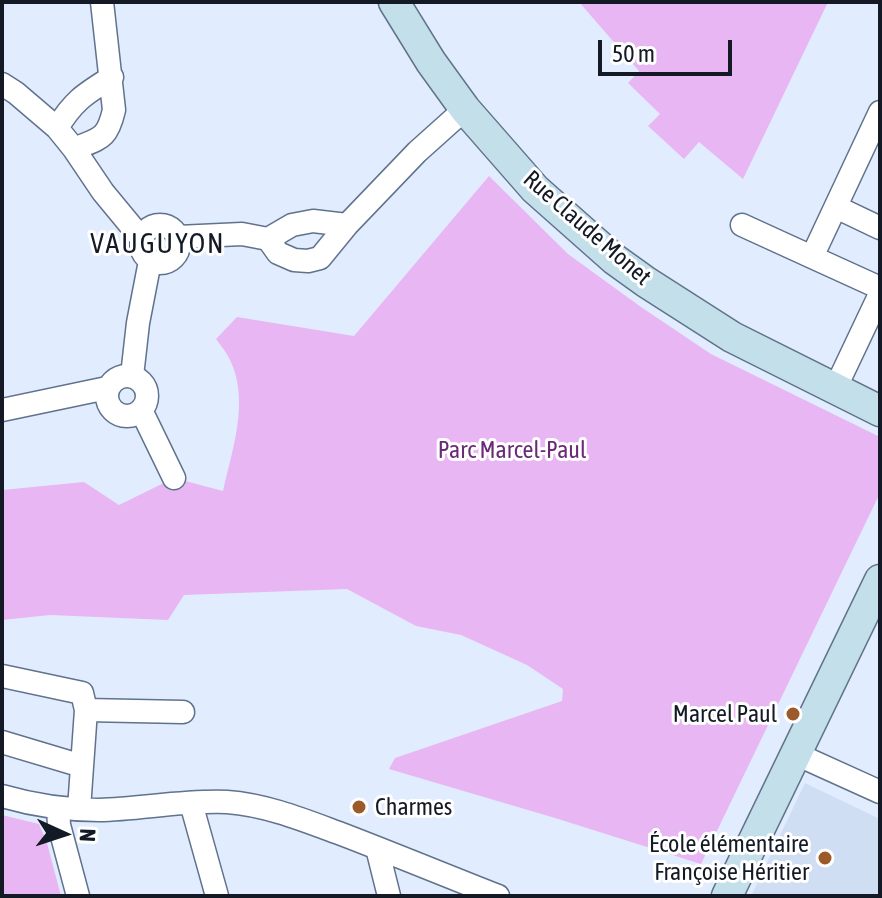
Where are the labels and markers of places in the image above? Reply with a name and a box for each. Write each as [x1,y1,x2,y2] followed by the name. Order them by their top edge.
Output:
[673,700,777,728] place label: Marcel Paul
[784,705,802,723] marker: Marcel Paul
[375,793,452,821] place label: Charmes
[350,798,368,816] marker: Charmes
[649,830,809,886] place label: École élémentaire Françoise Héritier
[816,849,834,867] marker: École élémentaire Françoise Héritier

